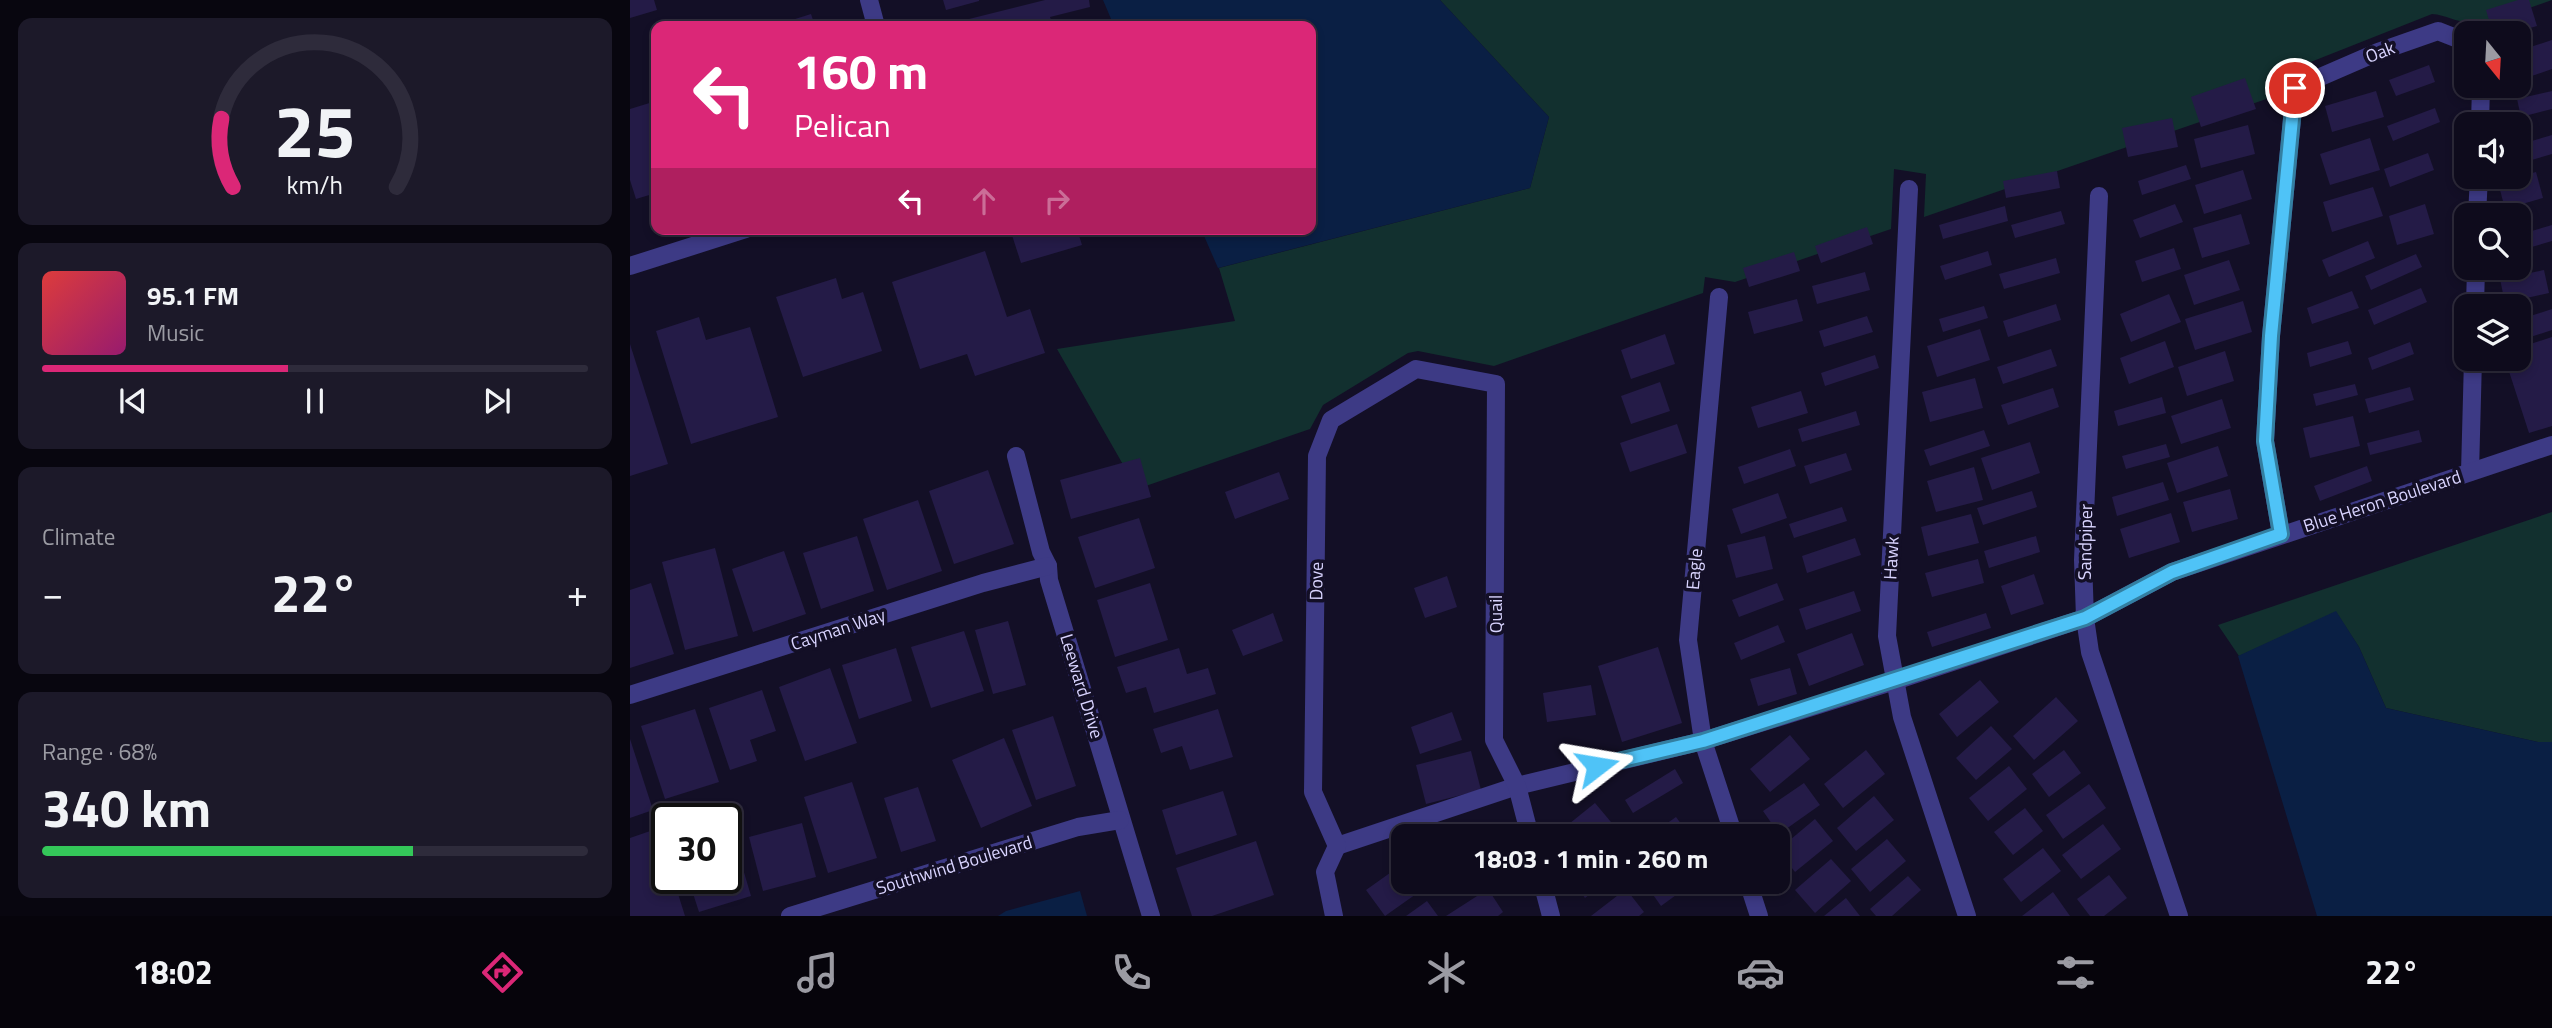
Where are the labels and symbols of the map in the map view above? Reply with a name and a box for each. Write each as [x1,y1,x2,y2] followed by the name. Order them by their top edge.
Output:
[2454,21,2530,98] north arrow
[2361,34,2399,70] street label: Oak
[2265,58,2325,118] pin
[2300,463,2464,539] street label: Blue Heron Boulevard
[2071,504,2099,580] street label: Sandpiper
[1876,535,1906,580] street label: Hawk
[1679,547,1709,591] street label: Eagle
[1302,561,1330,601] street label: Dove
[1482,595,1509,633] street label: Quail
[787,601,889,657] street label: Cayman Way
[1053,630,1111,742] street label: Leeward Drive
[1560,729,1634,803] position arrow
[651,803,742,894] speed limit sign: 30
[873,828,1035,902] street label: Southwind Boulevard

